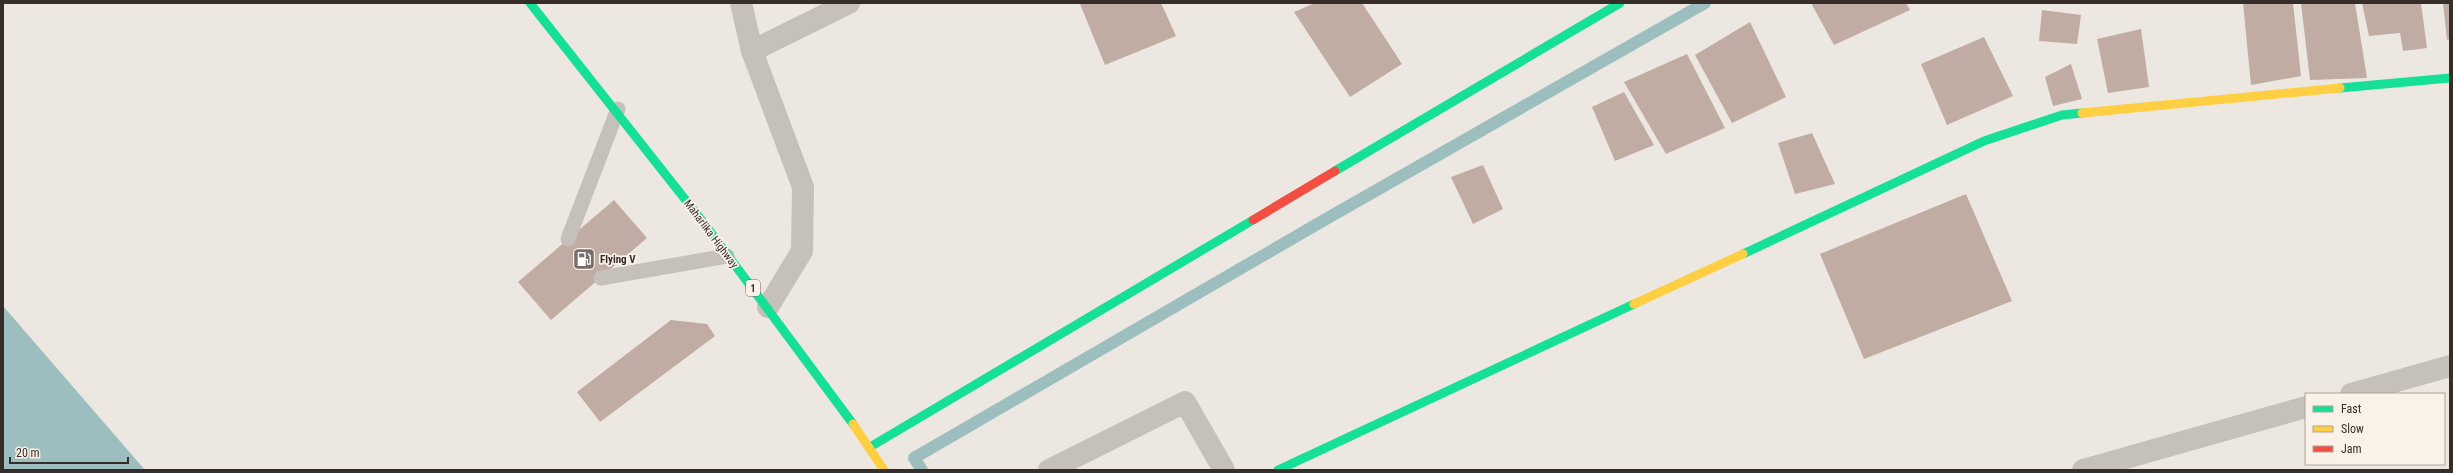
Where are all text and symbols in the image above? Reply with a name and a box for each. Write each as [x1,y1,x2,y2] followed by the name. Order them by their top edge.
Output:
[681,197,741,271] street label: Maharlika Highway
[571,246,597,272] fuel station icon: Flying V
[600,253,636,266] place label: Flying V
[746,280,760,296] road number: 1
[2305,393,2445,465] legend
[2341,402,2362,416] text: Fast
[2341,422,2364,436] text: Slow
[10,439,128,465] scale bar
[2341,442,2362,456] text: Jam
[16,446,40,460] text: 20 m

